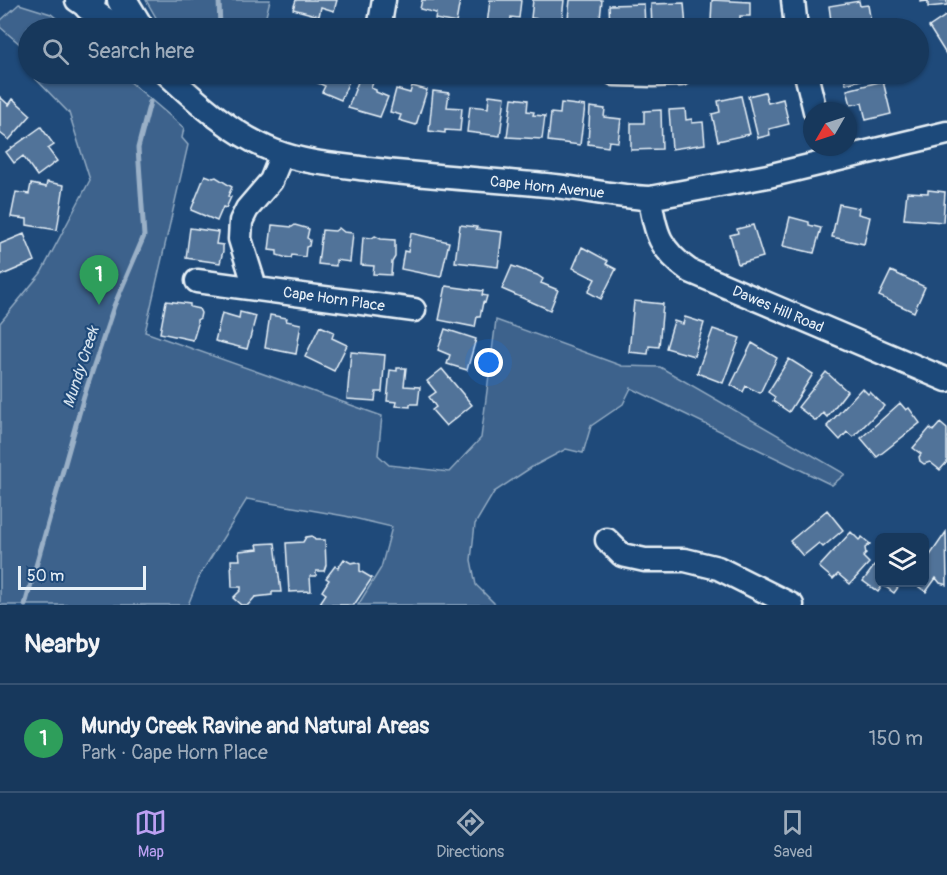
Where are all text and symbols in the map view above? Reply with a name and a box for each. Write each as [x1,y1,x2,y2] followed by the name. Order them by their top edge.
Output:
[18,18,929,84] search box
[39,35,72,68] icon: search
[87,37,194,65] text: Search here
[803,102,857,156] north arrow
[489,172,606,203] street label: Cape Horn Avenue
[80,256,118,305] pin: 1
[729,282,826,337] street label: Dawes Hill Road
[282,283,387,316] street label: Cape Horn Place
[58,323,104,411] water label: Mundy Creek
[474,348,503,377] your location
[875,533,929,587] map controls
[875,533,929,587] button: layers
[18,563,146,590] scale bar
[27,566,64,586] text: 50 m
[24,628,100,660] text: Nearby
[81,712,429,740] text: Mundy Creek Ravine and Natural Areas
[40,726,47,751] text: 1
[869,726,923,751] text: 150 m
[81,740,268,765] text: Park · Cape Horn Place
[134,806,167,862] tab: Map
[436,806,504,862] tab: Directions
[773,806,813,862] tab: Saved

